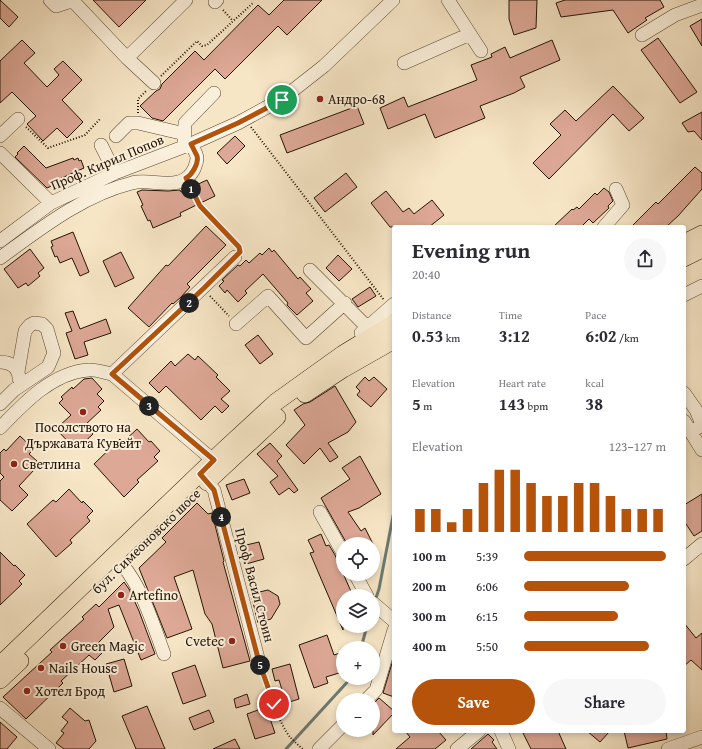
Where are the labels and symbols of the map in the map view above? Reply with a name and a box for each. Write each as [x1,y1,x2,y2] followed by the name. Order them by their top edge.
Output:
[265,83,299,117] pin
[328,89,385,109] place label: Андро-68
[315,94,325,104] marker: Андро-68
[47,129,167,195] street label: Проф. Кирил Попов
[181,179,201,199] pin: 1
[179,293,199,313] pin: 2
[139,396,159,416] pin: 3
[78,407,88,417] marker: Посолството на Държавата Кувейт
[24,417,141,453] place label: Посолството на Държавата Кувейт
[22,454,81,474] place label: Светлина
[9,459,19,469] marker: Светлина
[87,483,205,598] street label: бул. Симеоновско шосе
[211,507,231,527] pin: 4
[230,526,280,644] street label: Проф. Васил Стоин
[129,585,178,605] place label: Artefino
[116,590,126,600] marker: Artefino
[185,631,224,651] place label: Cvetec
[71,636,144,656] place label: Green Magic
[227,636,237,646] marker: Cvetec
[58,641,68,651] marker: Green Magic
[250,655,270,675] pin: 5
[49,658,118,678] place label: Nails House
[36,663,46,673] marker: Nails House
[35,681,106,701] place label: Хотел Брод
[22,686,32,696] marker: Хотел Брод
[257,687,291,721] pin

